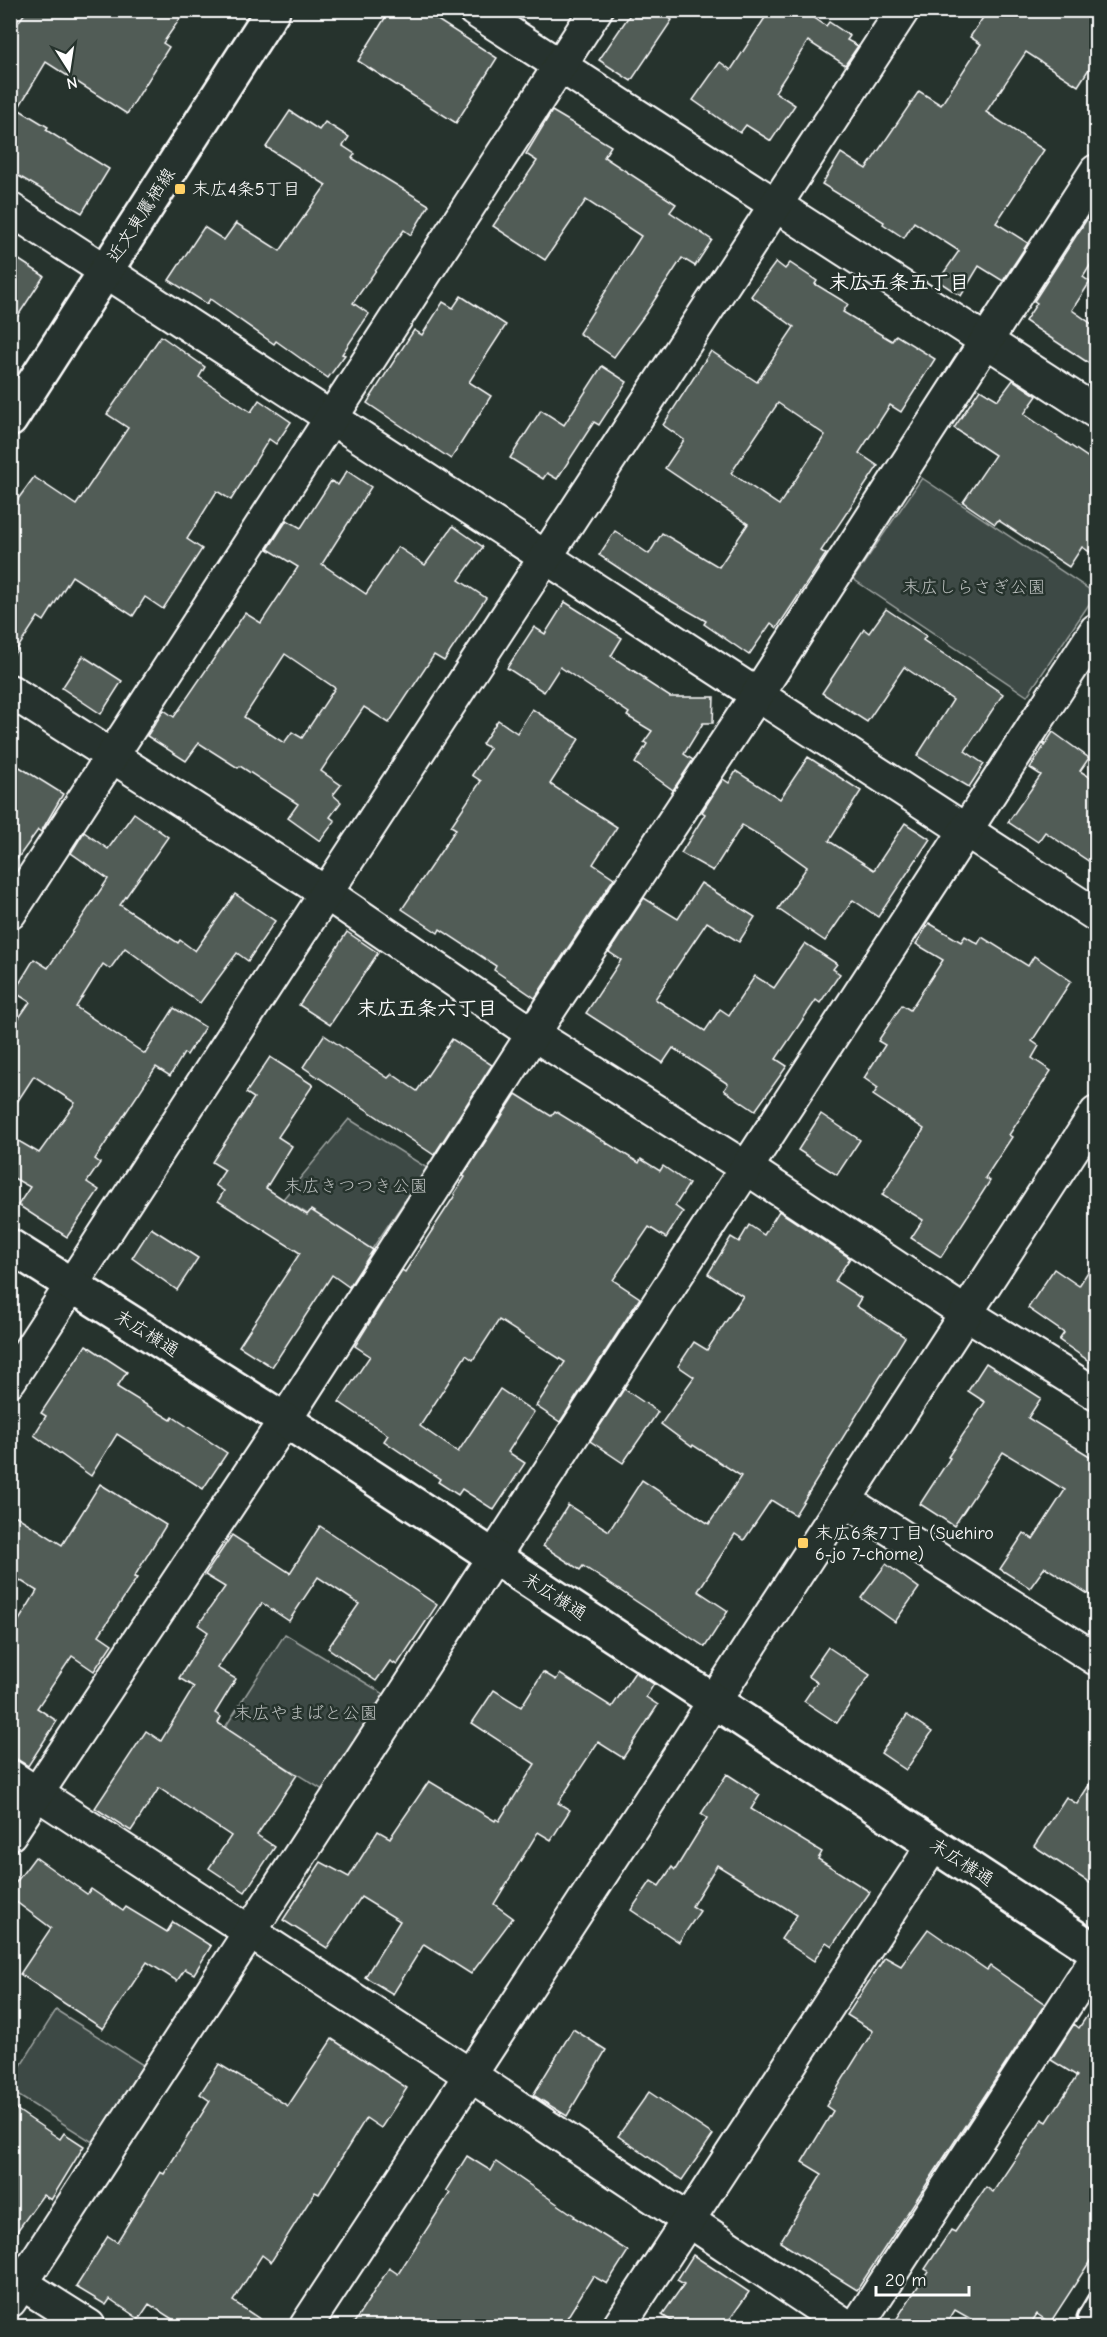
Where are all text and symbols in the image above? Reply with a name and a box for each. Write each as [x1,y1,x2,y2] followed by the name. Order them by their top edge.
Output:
[39,39,99,99] north arrow
[65,73,79,93] text: N
[103,164,180,266] street label: 近文東鷹栖線
[192,179,300,200] place label: 末広4条5丁目
[173,182,187,196] marker: 末広4条5丁目
[829,271,969,294] district label: 末広五条五丁目
[902,577,1046,598] park label: 末広しらさぎ公園
[357,997,497,1020] district label: 末広五条六丁目
[284,1176,428,1197] park label: 末広きつつき公園
[111,1305,183,1361] street label: 末広横通
[815,1523,994,1565] place label: 末広6条7丁目 (Suehiro 6-jo 7-chome)
[796,1536,810,1550] marker: 末広6条7丁目 (Suehiro 6-jo 7-chome)
[519,1568,591,1625] street label: 末広横通
[234,1703,378,1724] park label: 末広やまばと公園
[926,1834,998,1891] street label: 末広横通
[876,2259,969,2297] scale bar
[885,2270,926,2291] text: 20 m

